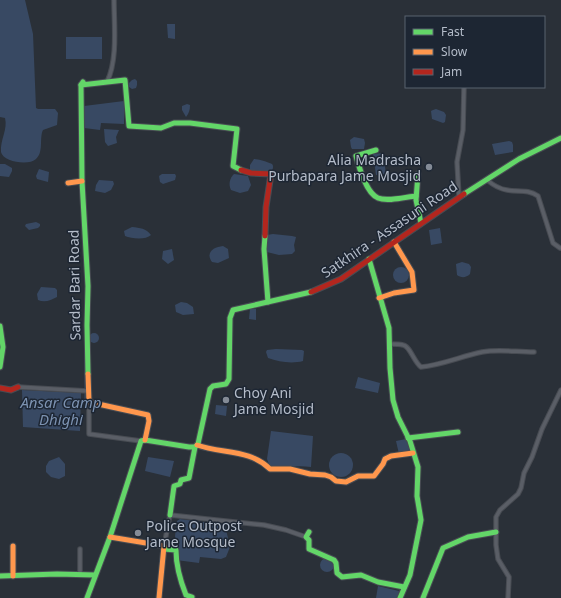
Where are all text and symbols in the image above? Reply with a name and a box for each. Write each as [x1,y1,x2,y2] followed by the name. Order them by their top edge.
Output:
[405,16,545,88] legend
[441,23,465,40] text: Fast
[441,43,468,60] text: Slow
[440,63,462,80] text: Jam
[268,150,421,185] place label: Alia Madrasha Purbapara Jame Mosjid
[424,162,434,172] marker: Alia Madrasha Purbapara Jame Mosjid
[317,176,461,282] street label: Satkhira - Assasuni Road
[64,230,84,340] street label: Sardar Bari Road
[232,383,314,418] place label: Choy Ani Jame Mosjid
[19,392,102,429] water label: Ansar Camp Dhighi
[221,395,231,405] marker: Choy Ani Jame Mosjid
[144,516,242,551] place label: Police Outpost Jame Mosque
[133,528,143,538] marker: Police Outpost Jame Mosque

